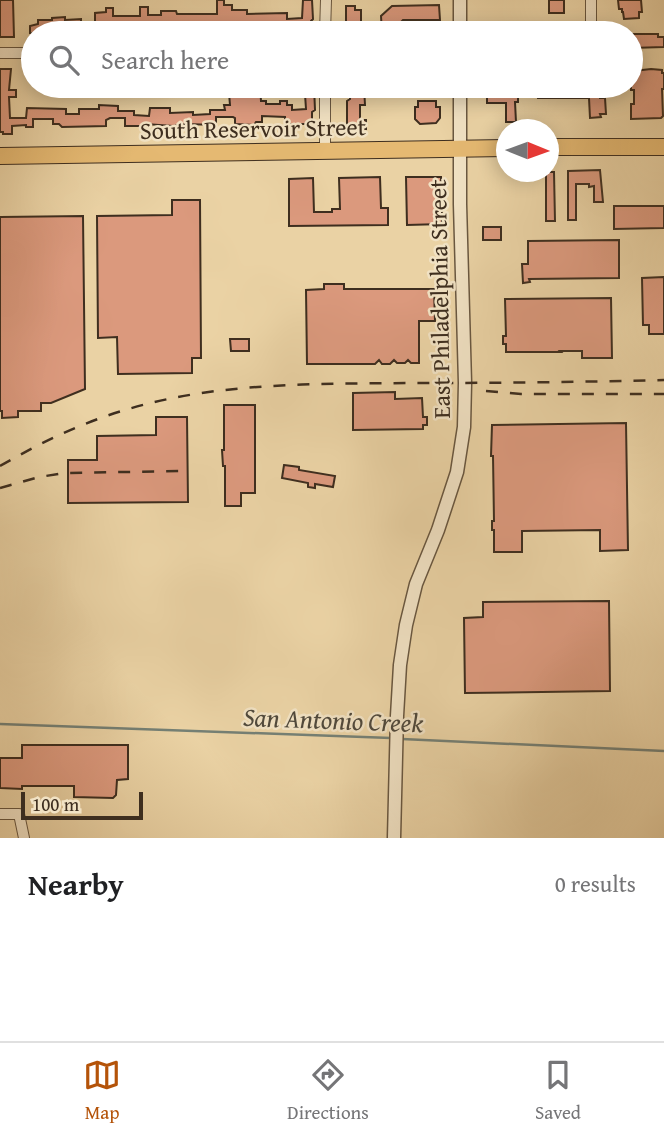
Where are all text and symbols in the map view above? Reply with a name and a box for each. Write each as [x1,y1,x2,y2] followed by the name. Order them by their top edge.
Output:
[21,21,643,98] search box
[101,40,229,79] text: Search here
[45,41,83,79] icon: search
[140,109,367,148] street label: South Reservoir Street
[496,119,559,182] north arrow
[420,179,459,419] street label: East Philadelphia Street
[242,697,424,742] water label: San Antonio Creek
[21,789,144,821] scale bar
[32,790,79,818] text: 100 m
[28,862,124,906] text: Nearby
[555,867,636,900] text: 0 results
[83,1056,121,1126] tab: Map
[287,1056,369,1126] tab: Directions
[535,1056,581,1126] tab: Saved

